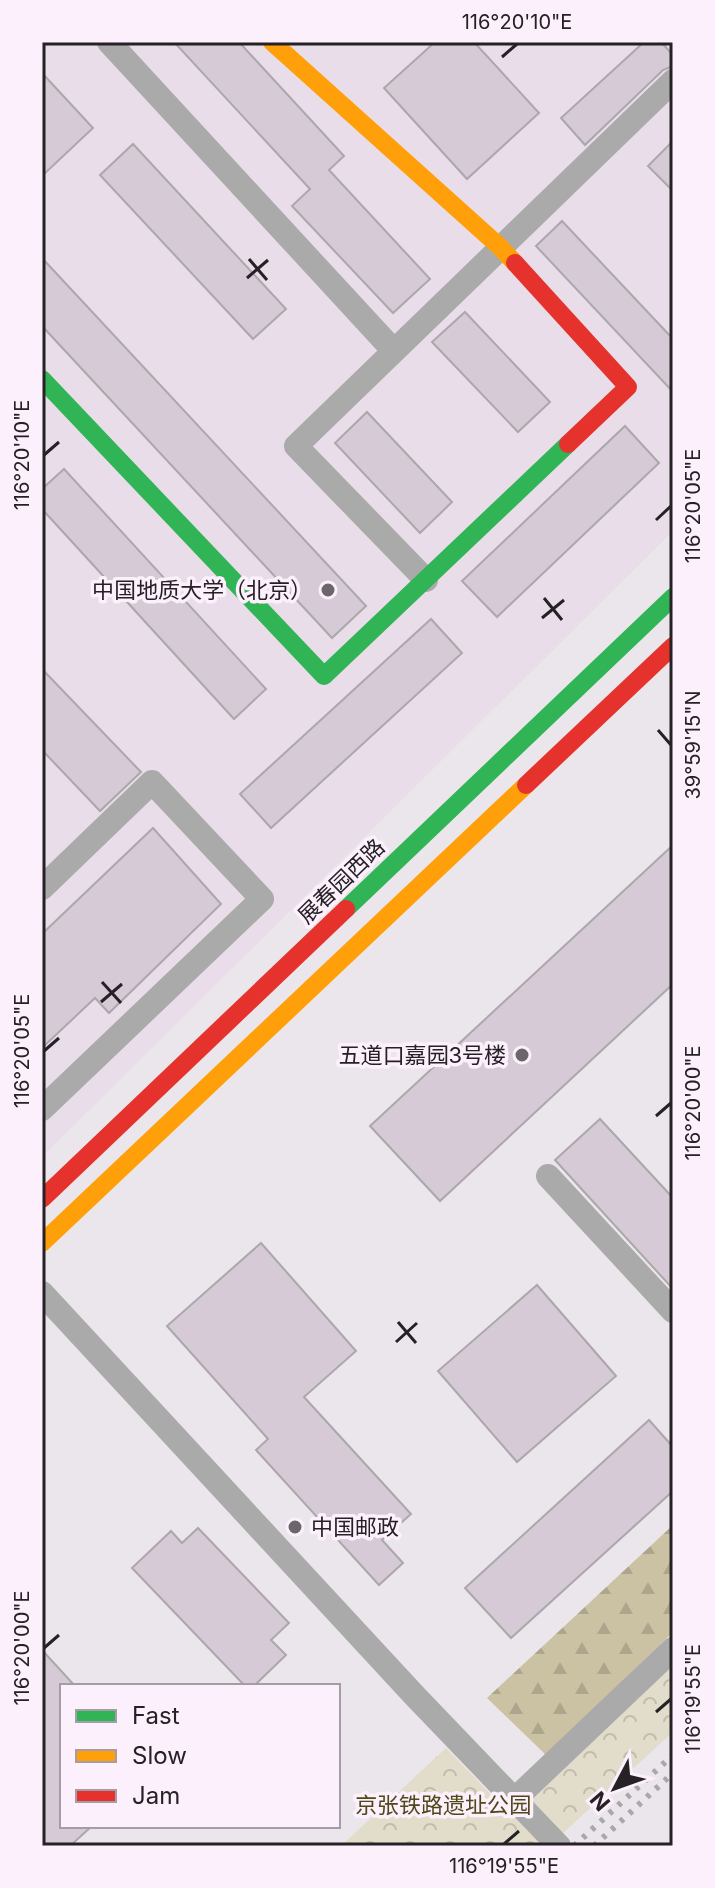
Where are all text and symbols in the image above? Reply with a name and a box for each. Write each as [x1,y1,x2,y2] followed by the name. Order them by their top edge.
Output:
[462,10,572,34] text: 116°20'10"E
[10,400,34,510] text: 116°20'10"E
[681,449,705,563] text: 116°20'05"E
[92,577,312,603] place label: 中国地质大学（北京）
[319,581,337,599] marker: 中国地质大学（北京）
[681,690,705,800] text: 39°59'15"N
[292,833,390,929] street label: 展春园西路
[10,994,34,1108] text: 116°20'05"E
[338,1042,506,1068] place label: 五道口嘉园3号楼
[681,1045,705,1161] text: 116°20'00"E
[513,1046,531,1064] marker: 五道口嘉园3号楼
[311,1514,399,1540] place label: 中国邮政
[286,1518,304,1536] marker: 中国邮政
[10,1590,34,1706] text: 116°20'00"E
[681,1644,705,1754] text: 116°19'55"E
[60,1684,340,1828] legend
[132,1701,180,1730] text: Fast
[132,1741,187,1770] text: Slow
[575,1748,655,1828] north arrow
[132,1781,180,1810] text: Jam
[585,1786,615,1816] text: N
[355,1792,531,1818] park label: 京张铁路遗址公园
[449,1854,559,1878] text: 116°19'55"E

